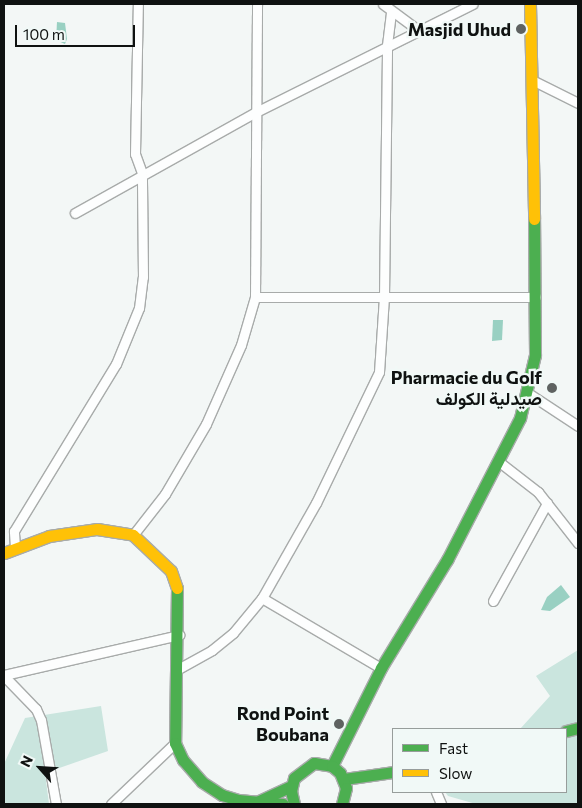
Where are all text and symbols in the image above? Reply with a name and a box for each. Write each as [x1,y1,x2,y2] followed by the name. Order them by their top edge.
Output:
[18,15,138,47] scale bar
[408,18,511,40] place label: Masjid Uhud
[515,23,527,35] marker: Masjid Uhud
[23,25,65,43] text: 100 m
[391,367,542,409] place label: Pharmacie du Golf صيدلية الكولف
[546,382,558,394] marker: Pharmacie du Golf صيدلية الكولف
[237,703,329,746] place label: Rond Point Boubana
[333,718,345,730] marker: Rond Point Boubana
[392,728,567,793] legend
[439,739,468,757] text: Fast
[15,743,65,793] north arrow
[16,753,36,770] text: N
[439,764,472,782] text: Slow

